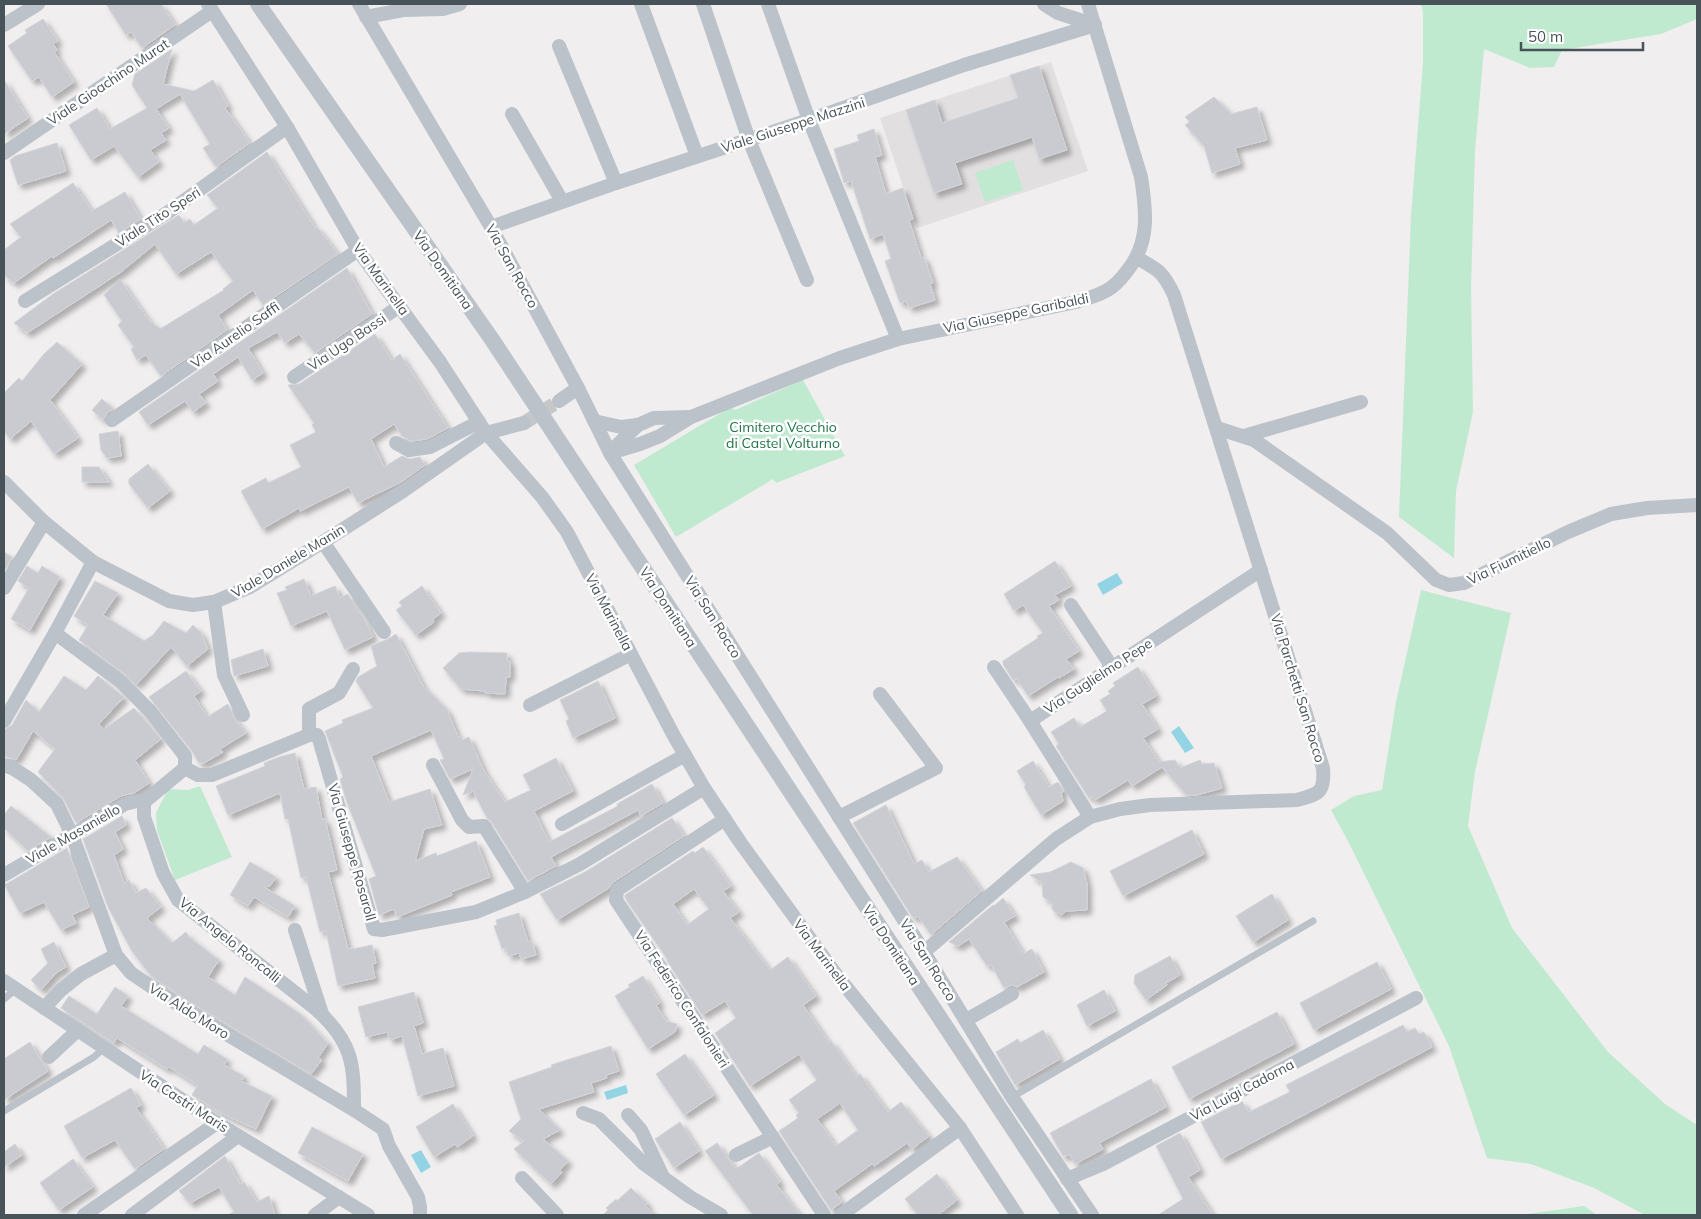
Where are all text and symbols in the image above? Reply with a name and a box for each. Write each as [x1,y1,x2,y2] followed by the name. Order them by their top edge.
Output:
[1521,20,1644,52] scale bar
[1528,27,1563,46] text: 50 m
[44,35,172,129] street label: Viale Gioachino Murat
[719,93,867,157] street label: Viale Giuseppe Mazzini
[112,183,204,251] street label: Viale Tito Speri
[482,221,542,311] street label: Via San Rocco
[409,227,477,313] street label: Via Domitiana
[349,239,413,319] street label: Via Marinella
[942,289,1090,337] street label: Via Giuseppe Garibaldi
[187,298,283,372] street label: Via Aurelio Saffi
[304,309,390,375] street label: Via Ugo Bassi
[726,418,840,452] park label: Cimitero Vecchio di Castel Volturno
[228,520,348,602] street label: Viale Daniele Manin
[1464,533,1554,589] street label: Via Fiumitiello
[635,563,701,651] street label: Via Domitiana
[581,570,637,654] street label: Via Marinella
[681,573,745,661] street label: Via San Rocco
[1267,611,1329,765] street label: Via Parchetti San Rocco
[1040,634,1156,718] street label: Via Guglielmo Pepe
[324,781,380,923] street label: Via Giuseppe Rosaroll
[23,800,123,868] street label: Viale Masaniello
[175,893,285,987] street label: Via Angelo Roncalli
[858,901,924,989] street label: Via Domitiana
[789,916,855,994] street label: Via Marinella
[896,916,960,1004] street label: Via San Rocco
[631,927,733,1071] street label: Via Federico Confalonieri
[145,979,233,1043] street label: Via Aldo Moro
[1187,1055,1297,1125] street label: Via Luigi Cadorna
[136,1066,232,1136] street label: Via Castri Maris

